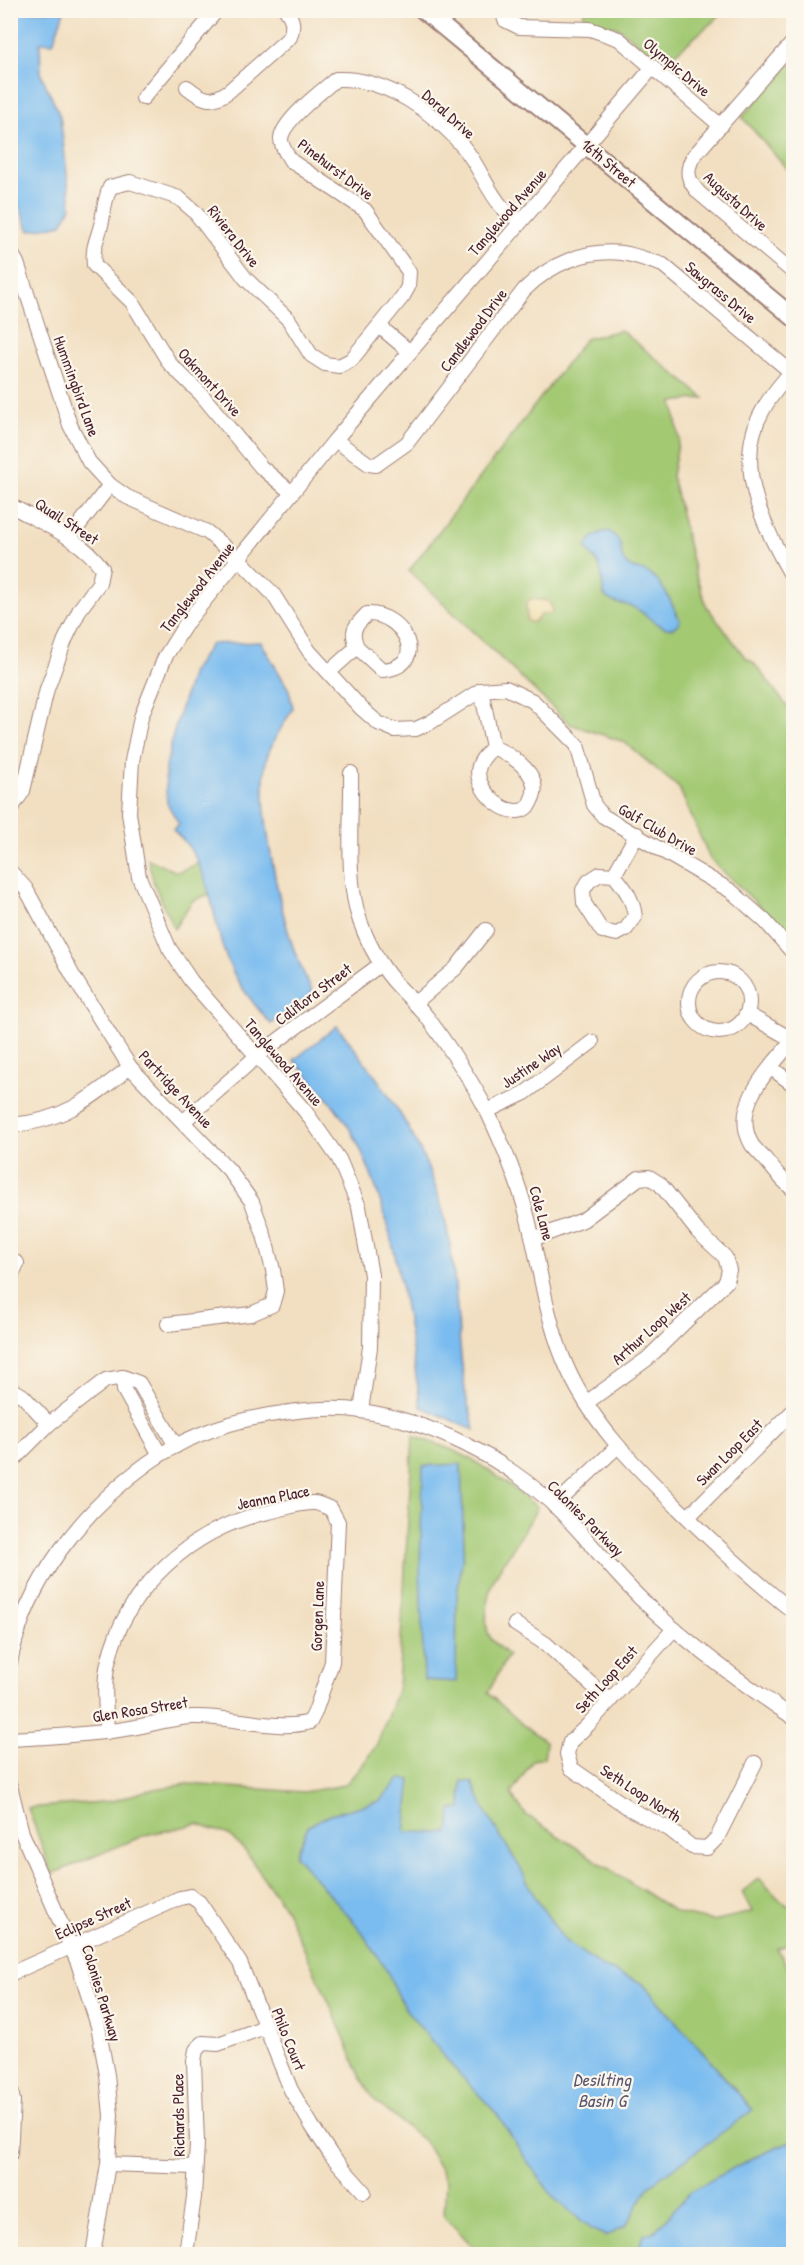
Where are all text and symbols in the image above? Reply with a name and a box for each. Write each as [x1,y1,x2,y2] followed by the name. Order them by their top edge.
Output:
[639,32,716,102] street label: Olympic Drive
[418,84,481,144] street label: Doral Drive
[294,133,379,205] street label: Pinehurst Drive
[577,134,641,193] street label: 16th Street
[463,163,552,261] street label: Tanglewood Avenue
[699,166,773,236] street label: Augusta Drive
[203,200,266,272] street label: Riviera Drive
[681,256,762,329] street label: Sawgrass Drive
[434,283,512,376] street label: Candlewood Drive
[49,333,106,440] street label: Hummingbird Lane
[173,343,247,422] street label: Oakmont Drive
[31,492,104,550] street label: Quail Street
[155,537,240,637] street label: Tanglewood Avenue
[615,798,702,861] street label: Golf Club Drive
[270,958,356,1030] street label: Califlora Street
[240,1013,329,1111] street label: Tanglewood Avenue
[497,1037,565,1093] street label: Justine Way
[134,1045,218,1133] street label: Partridge Avenue
[524,1183,560,1243] street label: Cole Lane
[607,1286,696,1370] street label: Arthur Loop West
[691,1413,768,1490] street label: Swan Loop East
[543,1475,629,1561] street label: Colonies Parkway
[235,1479,312,1515] street label: Jeanna Place
[305,1580,329,1652] street label: Gorgen Lane
[570,1640,643,1718] street label: Seth Loop East
[91,1691,190,1727] street label: Glen Rosa Street
[596,1759,686,1828] street label: Seth Loop North
[51,1891,135,1945] street label: Eclipse Street
[77,1942,127,2044] street label: Colonies Parkway
[267,2004,312,2074] street label: Philo Court
[573,2067,632,2113] water label: Desilting Basin G
[166,2073,190,2157] street label: Richards Place

